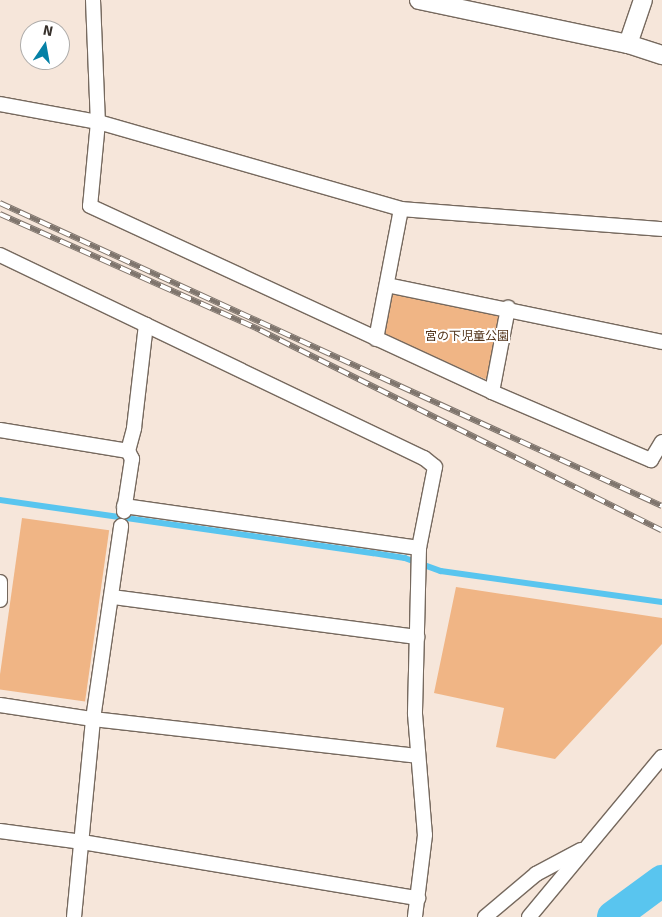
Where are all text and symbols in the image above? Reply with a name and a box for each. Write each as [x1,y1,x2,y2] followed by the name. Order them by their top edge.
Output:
[20,20,70,70] north arrow
[41,21,55,40] text: N
[425,330,509,344] park label: 宮の下児童公園

